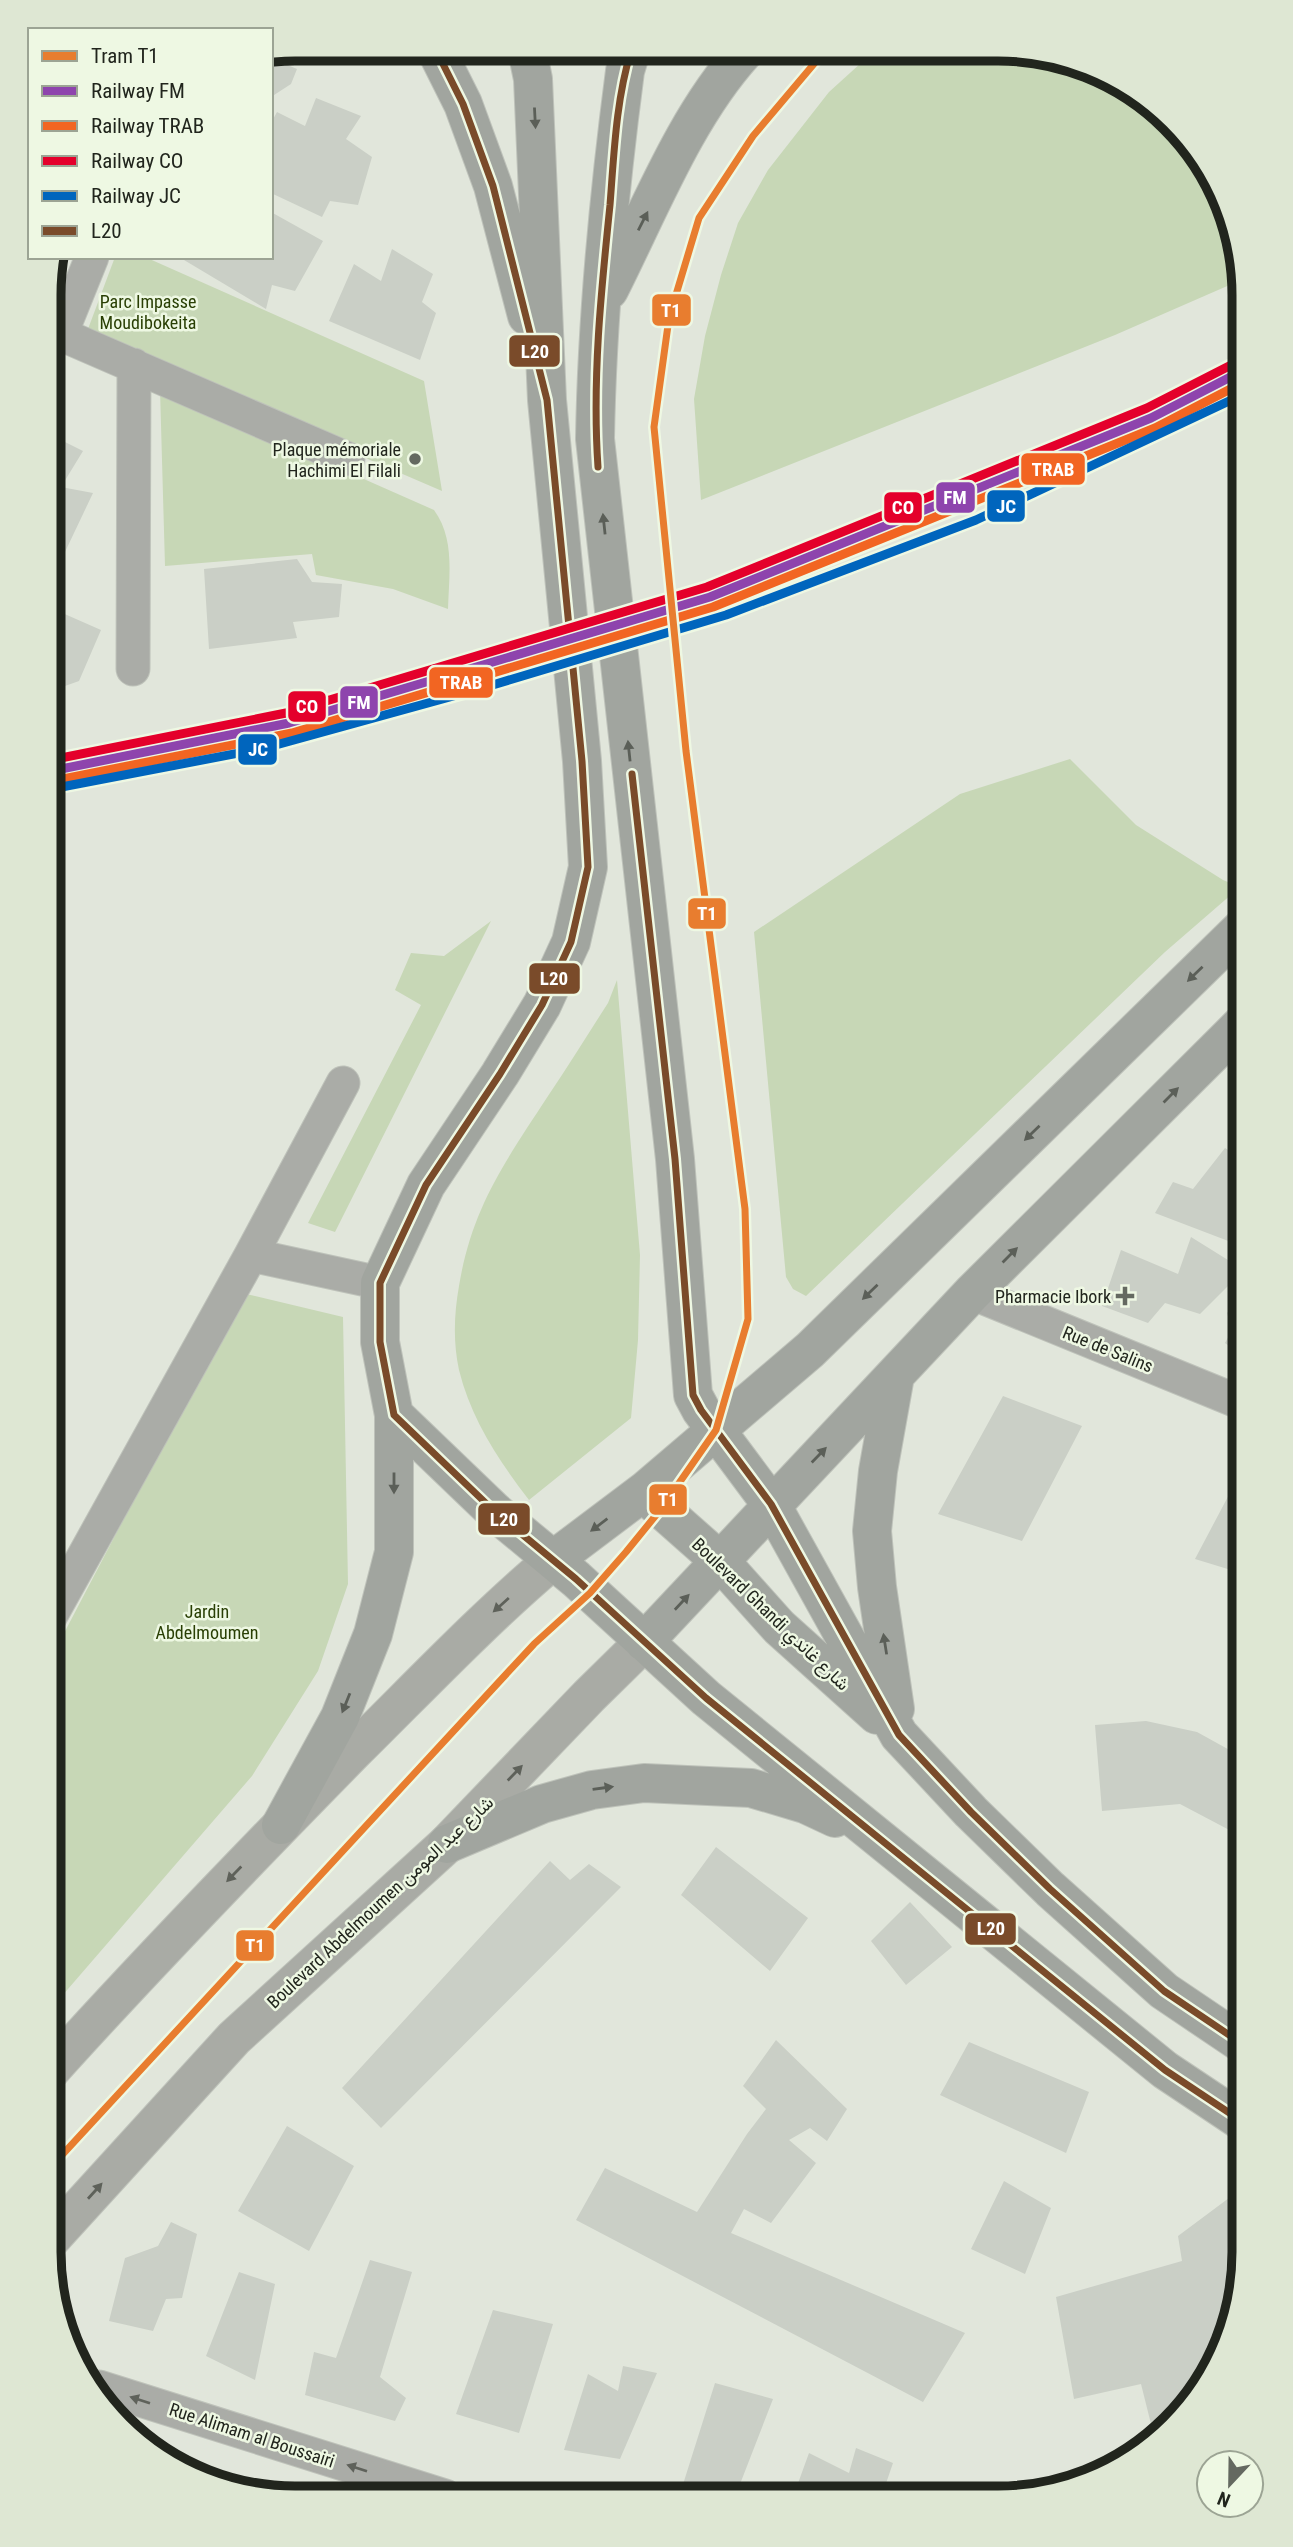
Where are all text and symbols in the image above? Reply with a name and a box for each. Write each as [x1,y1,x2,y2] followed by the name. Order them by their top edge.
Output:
[28,28,273,259] legend
[91,44,159,68] text: Tram T1
[91,79,185,103] text: Railway FM
[529,107,540,129] one-way arrow
[91,114,204,138] text: Railway TRAB
[91,149,184,173] text: Railway CO
[91,184,181,208] text: Railway JC
[638,211,649,231] one-way arrow
[91,219,122,243] text: L20
[100,291,196,333] park label: Parc Impasse Moudibokeita
[651,293,692,327] line badge: T1
[661,299,681,322] text: T1
[508,334,561,368] line badge: L20
[521,340,549,363] text: L20
[273,439,401,481] place label: Plaque mémoriale Hachimi El Filali
[407,451,423,467] marker: Plaque mémoriale Hachimi El Filali
[1020,452,1086,486] line badge: TRAB
[1032,458,1074,481] text: TRAB
[935,481,976,514] line badge: FM
[943,486,967,509] text: FM
[986,489,1026,523] line badge: JC
[883,491,923,524] line badge: CO
[996,495,1016,518] text: JC
[892,496,914,519] text: CO
[599,513,610,535] one-way arrow
[428,666,494,699] line badge: TRAB
[440,671,482,694] text: TRAB
[339,685,379,719] line badge: FM
[287,690,327,723] line badge: CO
[347,691,371,714] text: FM
[296,695,318,718] text: CO
[237,733,278,766] line badge: JC
[248,738,268,761] text: JC
[624,739,635,761] one-way arrow
[687,897,727,930] line badge: T1
[697,902,717,925] text: T1
[528,962,581,995] line badge: L20
[1187,965,1204,981] one-way arrow
[540,967,568,990] text: L20
[1162,1086,1179,1103] one-way arrow
[1024,1124,1041,1141] one-way arrow
[1001,1247,1018,1264] one-way arrow
[861,1283,878,1300] one-way arrow
[995,1286,1111,1307] place label: Pharmacie Ibork
[1117,1288,1133,1304] marker: Pharmacie Ibork
[1060,1321,1156,1377] street label: Rue de Salins
[810,1447,826,1464] one-way arrow
[388,1472,400,1494] one-way arrow
[648,1483,688,1516] line badge: T1
[658,1488,678,1511] text: T1
[477,1502,531,1536] line badge: L20
[490,1508,518,1531] text: L20
[590,1518,608,1532] one-way arrow
[685,1533,854,1698] street label: Boulevard Ghandi شارع غاندي
[674,1594,690,1611] one-way arrow
[492,1597,510,1613] one-way arrow
[156,1601,258,1643] park label: Jardin Abdelmoumen
[880,1632,891,1654] one-way arrow
[340,1692,351,1713] one-way arrow
[507,1765,523,1782] one-way arrow
[592,1783,614,1794] one-way arrow
[263,1792,499,2014] street label: Boulevard Abdelmoumen شارع عبد المومن
[226,1865,242,1882] one-way arrow
[964,1912,1017,1946] line badge: L20
[977,1917,1005,1940] text: L20
[235,1929,275,1962] line badge: T1
[245,1934,265,1957] text: T1
[87,2182,103,2200] one-way arrow
[129,2394,150,2404] one-way arrow
[167,2398,337,2472] street label: Rue Alimam al Boussairi
[1195,2449,1265,2519] north arrow
[346,2463,367,2473] one-way arrow
[1214,2486,1234,2512] text: N

